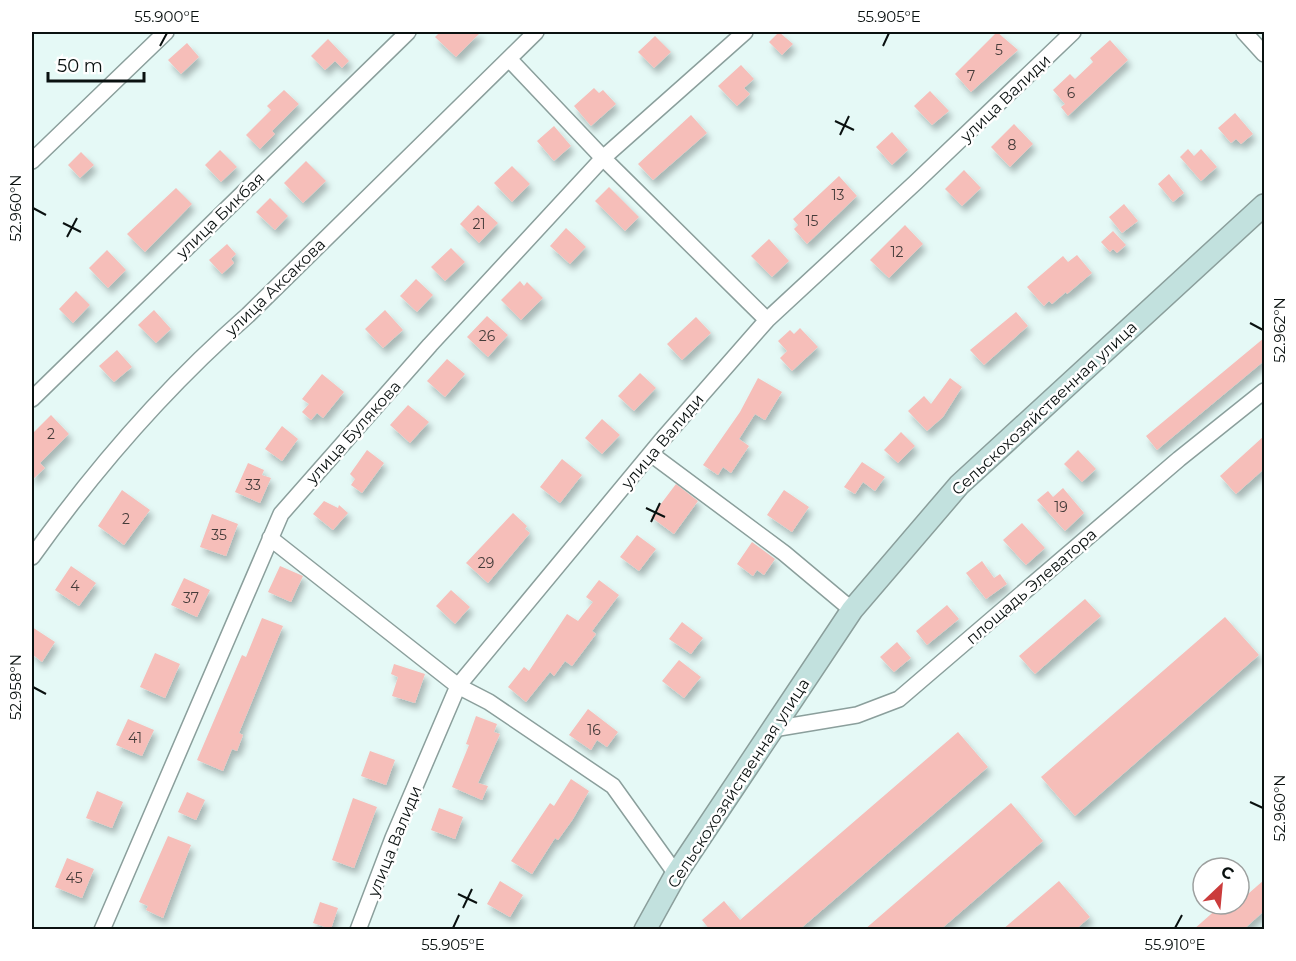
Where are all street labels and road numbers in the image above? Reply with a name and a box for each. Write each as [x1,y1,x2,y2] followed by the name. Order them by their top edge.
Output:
[956,51,1054,147] street label: улица Валиди
[171,168,268,263] street label: улица Бикбая
[221,235,329,341] street label: улица Аксакова
[948,317,1141,499] street label: Сельскохозяйственная улица
[301,377,405,489] street label: улица Булякова
[617,390,708,493] street label: улица Валиди
[962,525,1100,648] street label: площадь Элеватора
[663,675,813,892] street label: Сельскохозяйственная улица
[363,783,425,900] street label: улица Валиди

